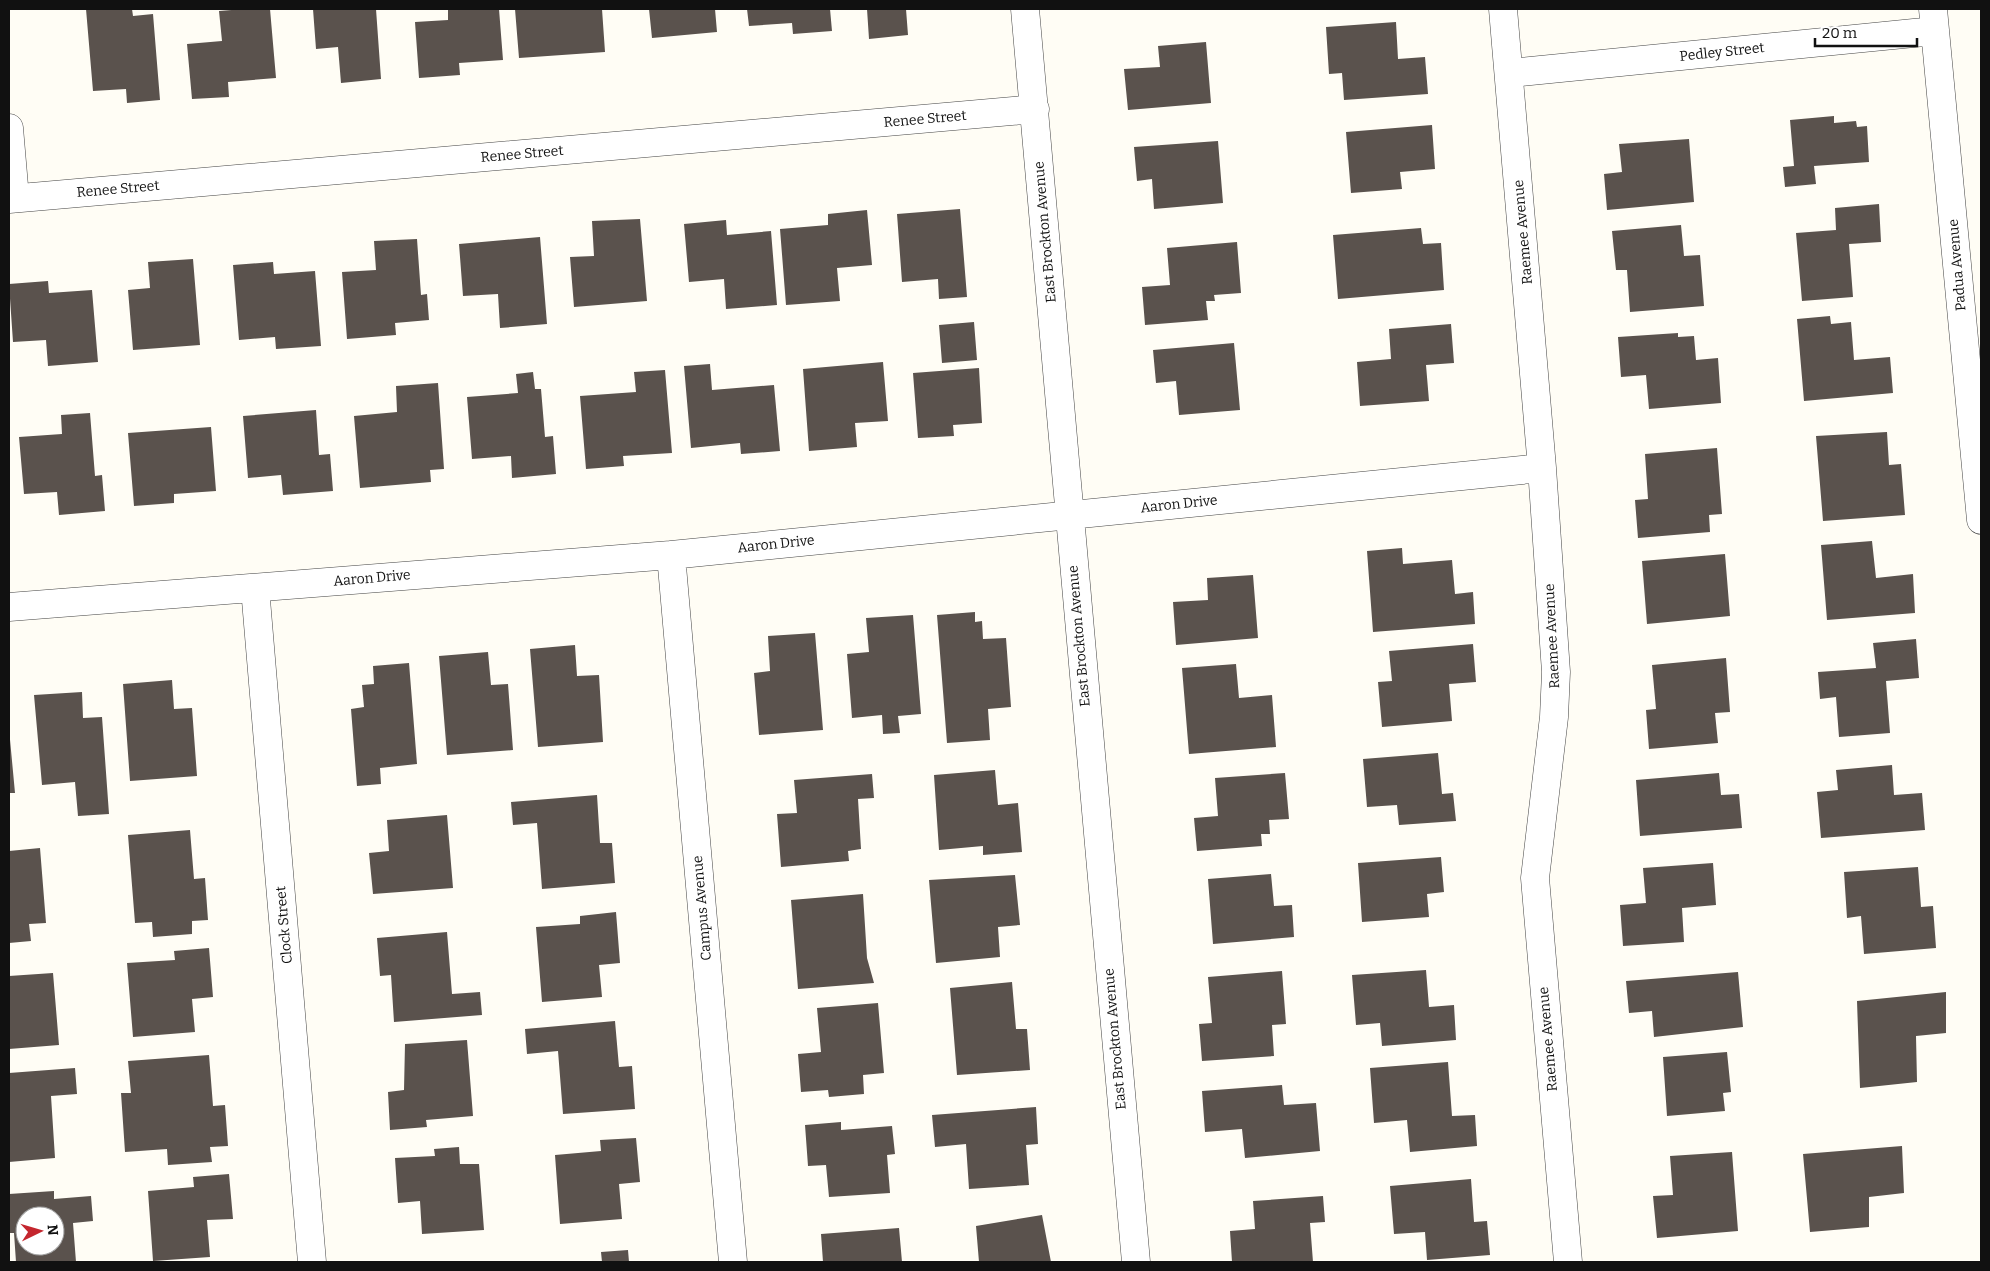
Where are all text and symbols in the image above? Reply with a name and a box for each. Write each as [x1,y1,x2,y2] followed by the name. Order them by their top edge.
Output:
[1815,15,1918,47] scale bar
[1822,24,1858,42] text: 20 m
[1679,39,1765,65] street label: Pedley Street
[883,107,967,131] street label: Renee Street
[480,142,564,166] street label: Renee Street
[1030,161,1060,303] street label: East Brockton Avenue
[76,177,160,201] street label: Renee Street
[1510,179,1536,285] street label: Raemee Avenue
[1945,218,1969,312] street label: Padua Avenue
[1140,492,1218,516] street label: Aaron Drive
[737,532,815,556] street label: Aaron Drive
[1064,565,1094,707] street label: East Brockton Avenue
[333,566,411,590] street label: Aaron Drive
[1541,583,1563,689] street label: Raemee Avenue
[689,855,715,961] street label: Campus Avenue
[272,885,296,965] street label: Clock Street
[1100,968,1130,1110] street label: East Brockton Avenue
[1535,986,1561,1092] street label: Raemee Avenue
[15,1206,65,1256] north arrow
[44,1224,61,1236] text: N

